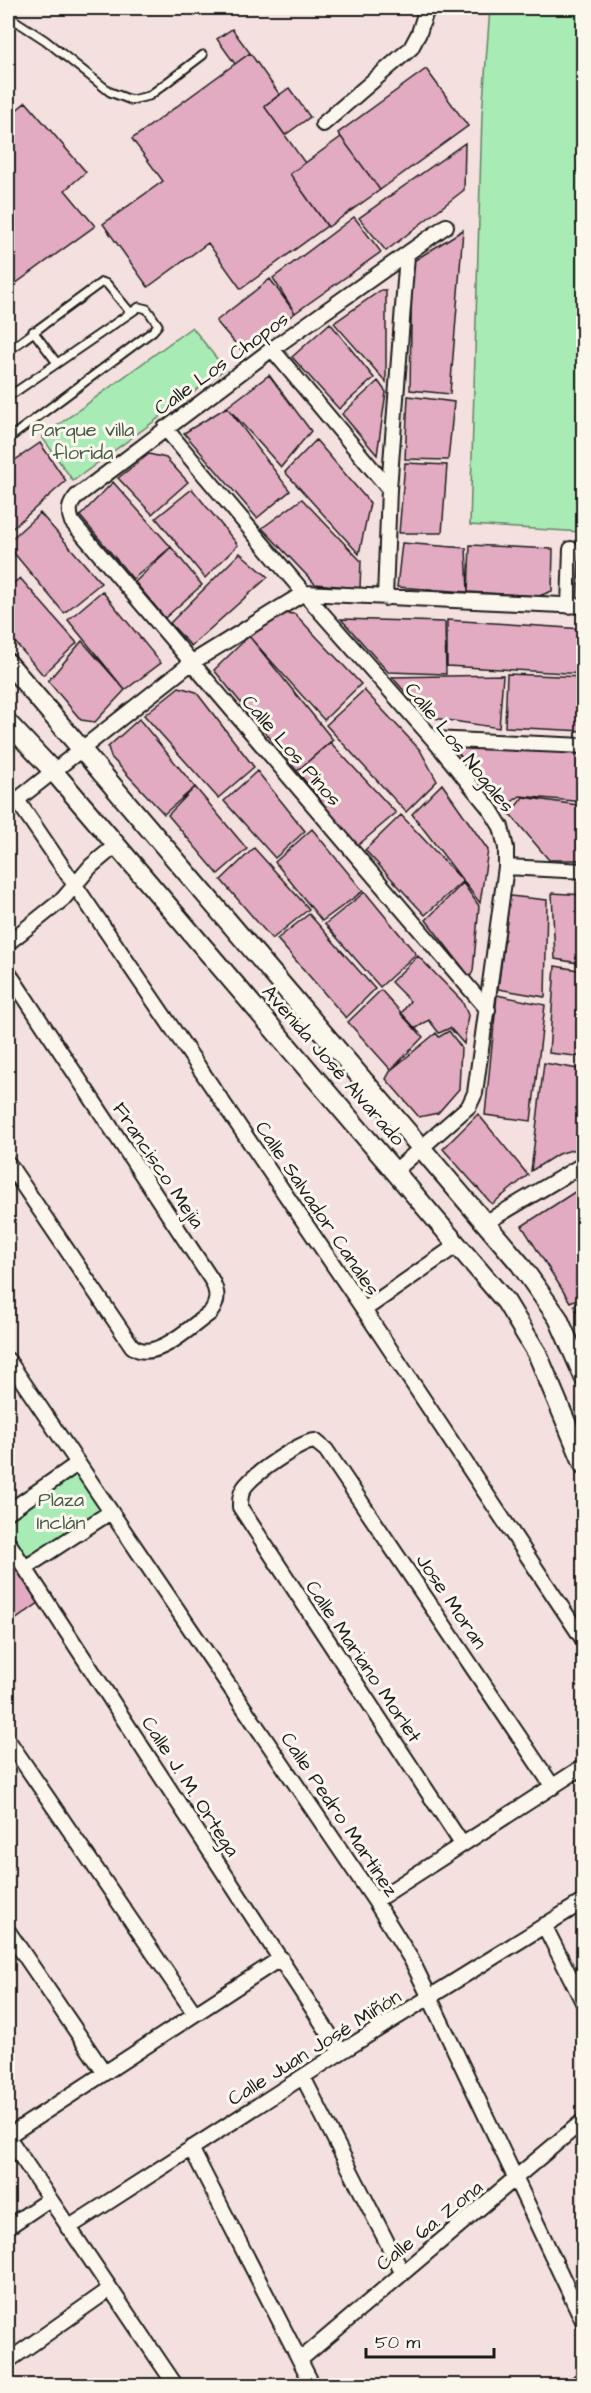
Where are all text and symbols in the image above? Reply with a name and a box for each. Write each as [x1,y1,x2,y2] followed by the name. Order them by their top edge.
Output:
[148,305,295,422] street label: Calle Los Chopos
[31,416,135,467] park label: Parque villa florida
[397,676,521,820] street label: Calle Los Nogales
[235,689,348,813] street label: Calle Los Pinos
[255,979,411,1152] street label: Avenida José Alvarado
[106,1097,211,1234] street label: Francisco Mejia
[248,1116,386,1301] street label: Calle Salvador Canales
[36,1486,86,1537] park label: Plaza Inclán
[409,1548,493,1655] street label: Jose Moran
[298,1575,428,1748] street label: Calle Mariano Morlet
[133,1711,246,1863] street label: Calle J. M. Ortega
[274,1727,405,1903] street label: Calle Pedro Martínez
[222,1983,407,2113] street label: Calle Juan José Miñón
[370,2174,489,2278] street label: Calle 6a. Zona
[366,2321,494,2359] scale bar
[375,2330,420,2355] text: 50 m

